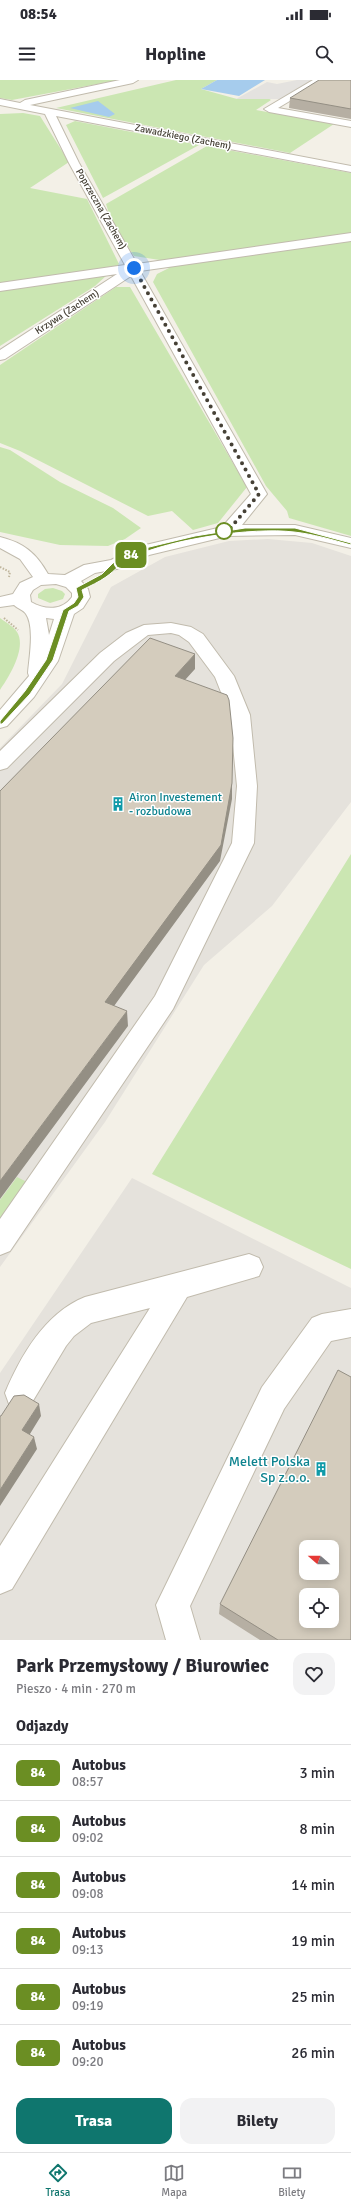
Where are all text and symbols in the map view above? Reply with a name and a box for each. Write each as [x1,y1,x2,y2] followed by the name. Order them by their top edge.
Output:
[20,5,57,23] text: 08:54
[16,43,38,65] icon: menu
[145,43,206,65] text: Hopline
[313,43,335,65] icon: search
[134,122,232,152] street label: Zawadzkiego (Zachem)
[73,167,129,251] street label: Poprzeczna (Zachem)
[124,258,144,278] your location
[33,287,101,337] street label: Krzywa (Zachem)
[215,522,233,540] unlabelled marker
[113,542,149,568] line badge: 84
[123,546,139,563] text: 84
[129,790,222,819] place label: Airon Investement - rozbudowa
[110,796,126,812] building icon: Airon Investement - rozbudowa
[229,1453,310,1486] place label: Melett Polska Sp z.o.o.
[313,1461,329,1477] building icon: Melett Polska Sp z.o.o.
[299,1540,339,1580] north arrow
[299,1540,339,1628] map controls
[299,1588,339,1628] button: locate
[293,1653,335,1695] button: heart
[16,1654,269,1678] text: Park Przemysłowy / Biurowiec
[16,1681,136,1697] text: Pieszo · 4 min · 270 m
[16,1717,69,1735] text: Odjazdy
[72,1756,126,1774] text: Autobus
[30,1764,46,1781] text: 84
[299,1764,335,1782] text: 3 min
[72,1774,104,1790] text: 08:57
[72,1812,126,1830] text: Autobus
[30,1820,46,1837] text: 84
[299,1820,335,1838] text: 8 min
[72,1830,104,1846] text: 09:02
[72,1868,126,1886] text: Autobus
[30,1876,46,1893] text: 84
[291,1876,335,1894] text: 14 min
[72,1886,104,1902] text: 09:08
[72,1924,126,1942] text: Autobus
[30,1932,46,1949] text: 84
[291,1932,335,1950] text: 19 min
[72,1942,104,1958] text: 09:13
[72,1980,126,1998] text: Autobus
[30,1988,46,2005] text: 84
[291,1988,335,2006] text: 25 min
[72,1998,104,2014] text: 09:19
[72,2036,126,2054] text: Autobus
[30,2044,46,2061] text: 84
[291,2044,335,2062] text: 26 min
[72,2054,104,2070] text: 09:20
[16,2098,172,2144] button: Trasa
[180,2098,335,2144] button: Bilety
[45,2162,70,2199] tab: Trasa
[161,2162,187,2199] tab: Mapa
[278,2162,305,2199] tab: Bilety

